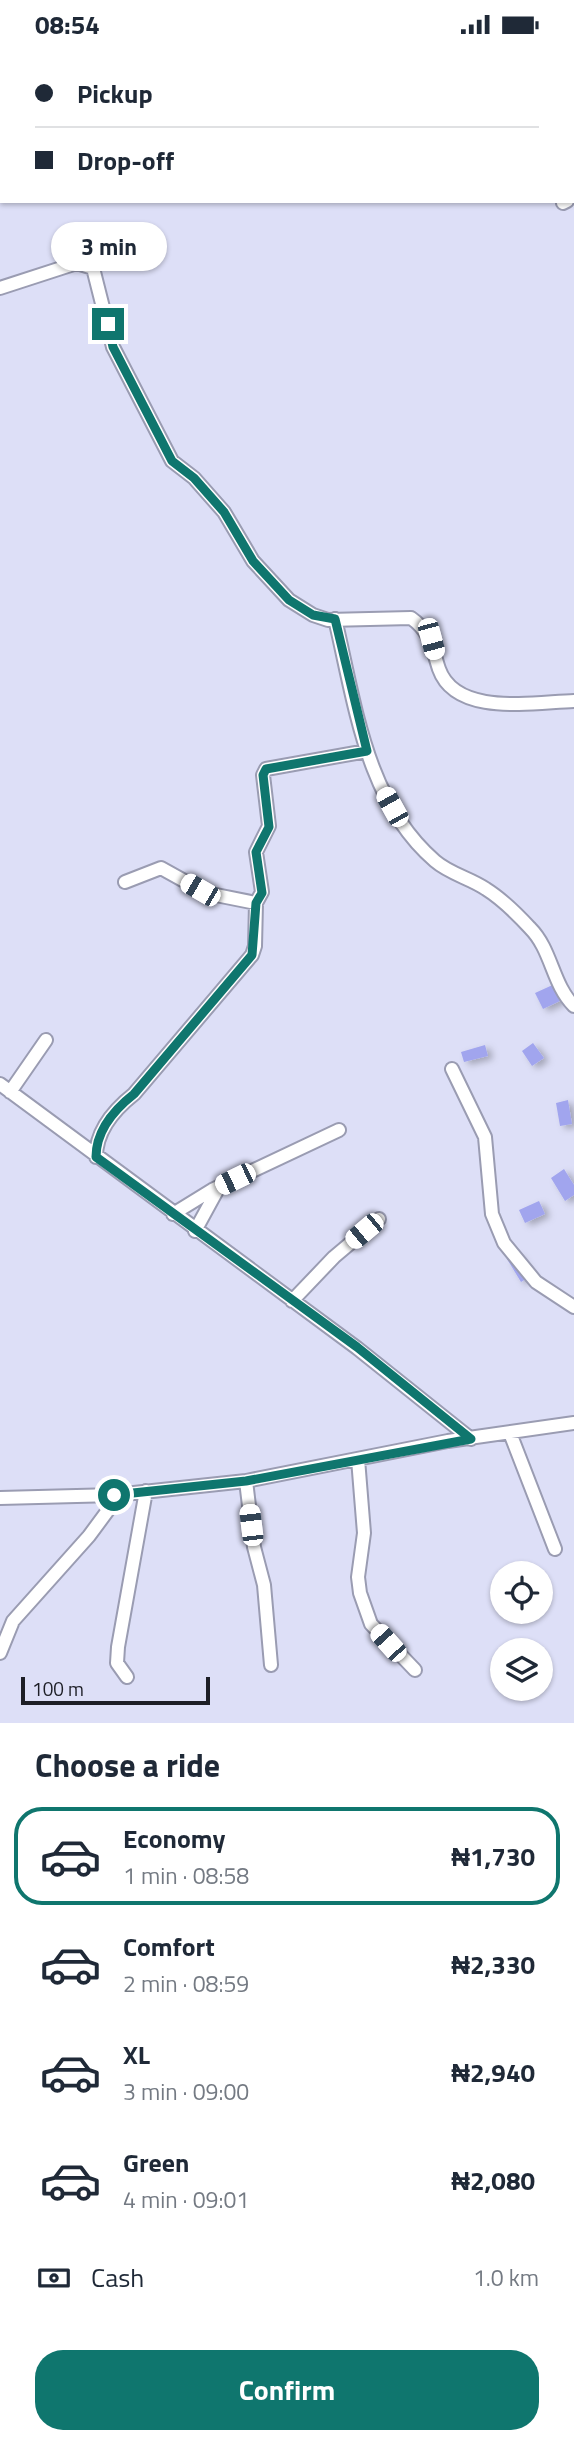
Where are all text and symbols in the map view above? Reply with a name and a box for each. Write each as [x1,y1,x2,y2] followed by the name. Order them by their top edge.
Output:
[35,5,100,44] text: 08:54
[77,74,153,113] text: Pickup
[77,141,174,180] text: Drop-off
[50,223,166,271] callout: 3 min
[81,229,137,264] text: 3 min
[92,308,124,340] route end
[416,616,447,662] car
[373,784,412,830] car
[177,870,224,910] car
[212,1160,259,1198] car
[342,1209,387,1253] car
[98,1479,130,1511] route start
[239,1503,264,1547] car
[490,1561,553,1701] map controls
[490,1561,553,1624] button: locate
[367,1620,410,1666] car
[490,1638,553,1701] button: layers
[21,1674,210,1706] scale bar
[32,1674,84,1703] text: 100 m
[35,1741,220,1789] text: Choose a ride
[123,1819,225,1858] text: Economy
[39,1825,102,1888] icon: car
[451,1837,535,1876] text: ₦1,730
[123,1858,249,1893] text: 1 min · 08:58
[123,1927,215,1966] text: Comfort
[39,1933,102,1996] icon: car
[451,1945,535,1984] text: ₦2,330
[123,1966,249,2001] text: 2 min · 08:59
[123,2035,150,2074] text: XL
[39,2041,102,2104] icon: car
[451,2053,535,2092] text: ₦2,940
[123,2074,249,2109] text: 3 min · 09:00
[123,2143,189,2182] text: Green
[39,2149,102,2212] icon: car
[451,2161,535,2200] text: ₦2,080
[123,2182,249,2217] text: 4 min · 09:01
[91,2258,144,2297] text: Cash
[35,2259,73,2297] icon: cash
[473,2260,539,2295] text: 1.0 km
[35,2350,539,2430] button: Confirm

